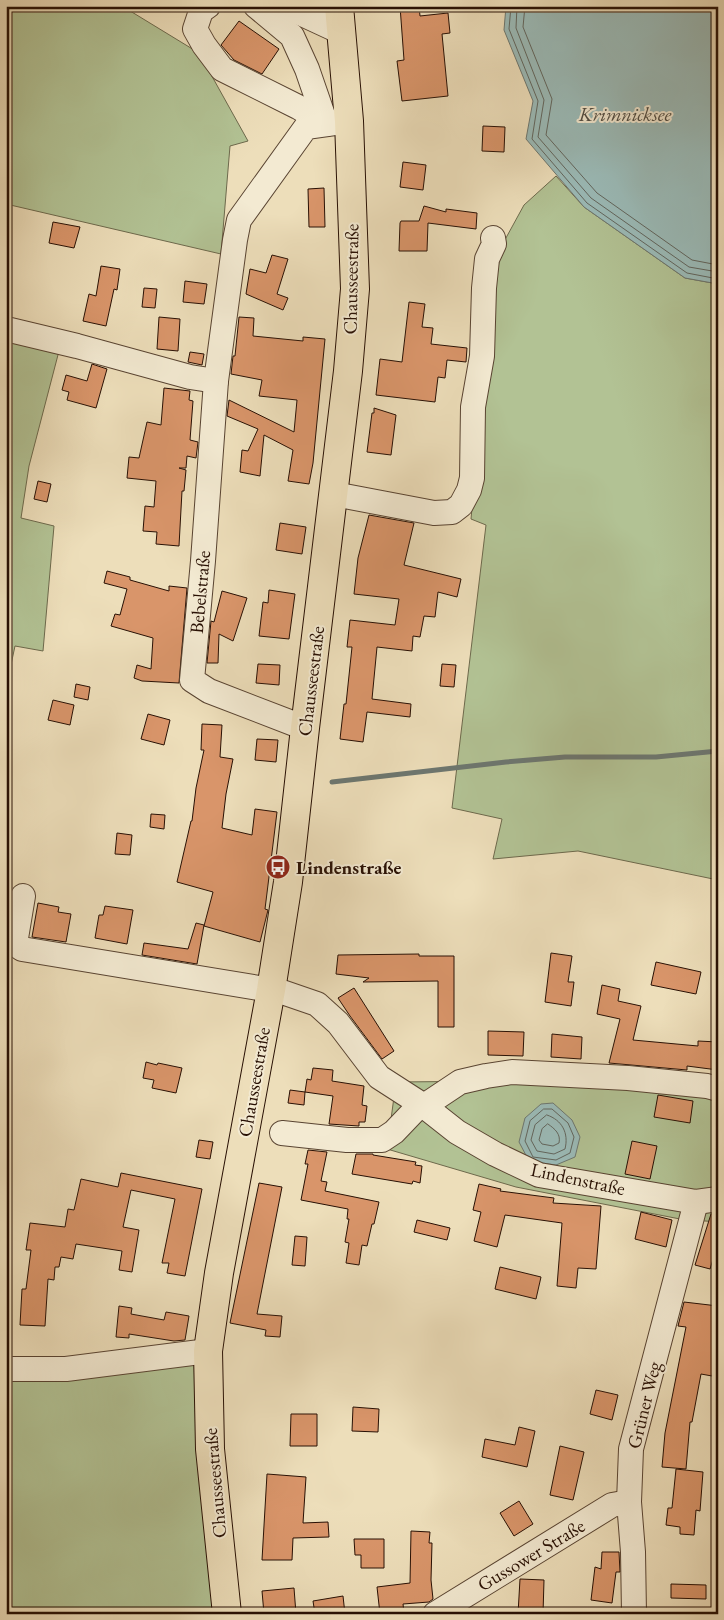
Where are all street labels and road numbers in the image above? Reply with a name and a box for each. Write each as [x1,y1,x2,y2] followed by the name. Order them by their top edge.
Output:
[338,223,364,335] street label: Chausseestraße
[184,549,216,635] street label: Bebelstraße
[292,624,330,738] street label: Chausseestraße
[232,1025,276,1139] street label: Chausseestraße
[529,1157,627,1201] street label: Lindenstraße
[621,1358,667,1451] street label: Grüner Weg
[198,1427,232,1539] street label: Chausseestraße
[473,1513,589,1597] street label: Gussower Straße

